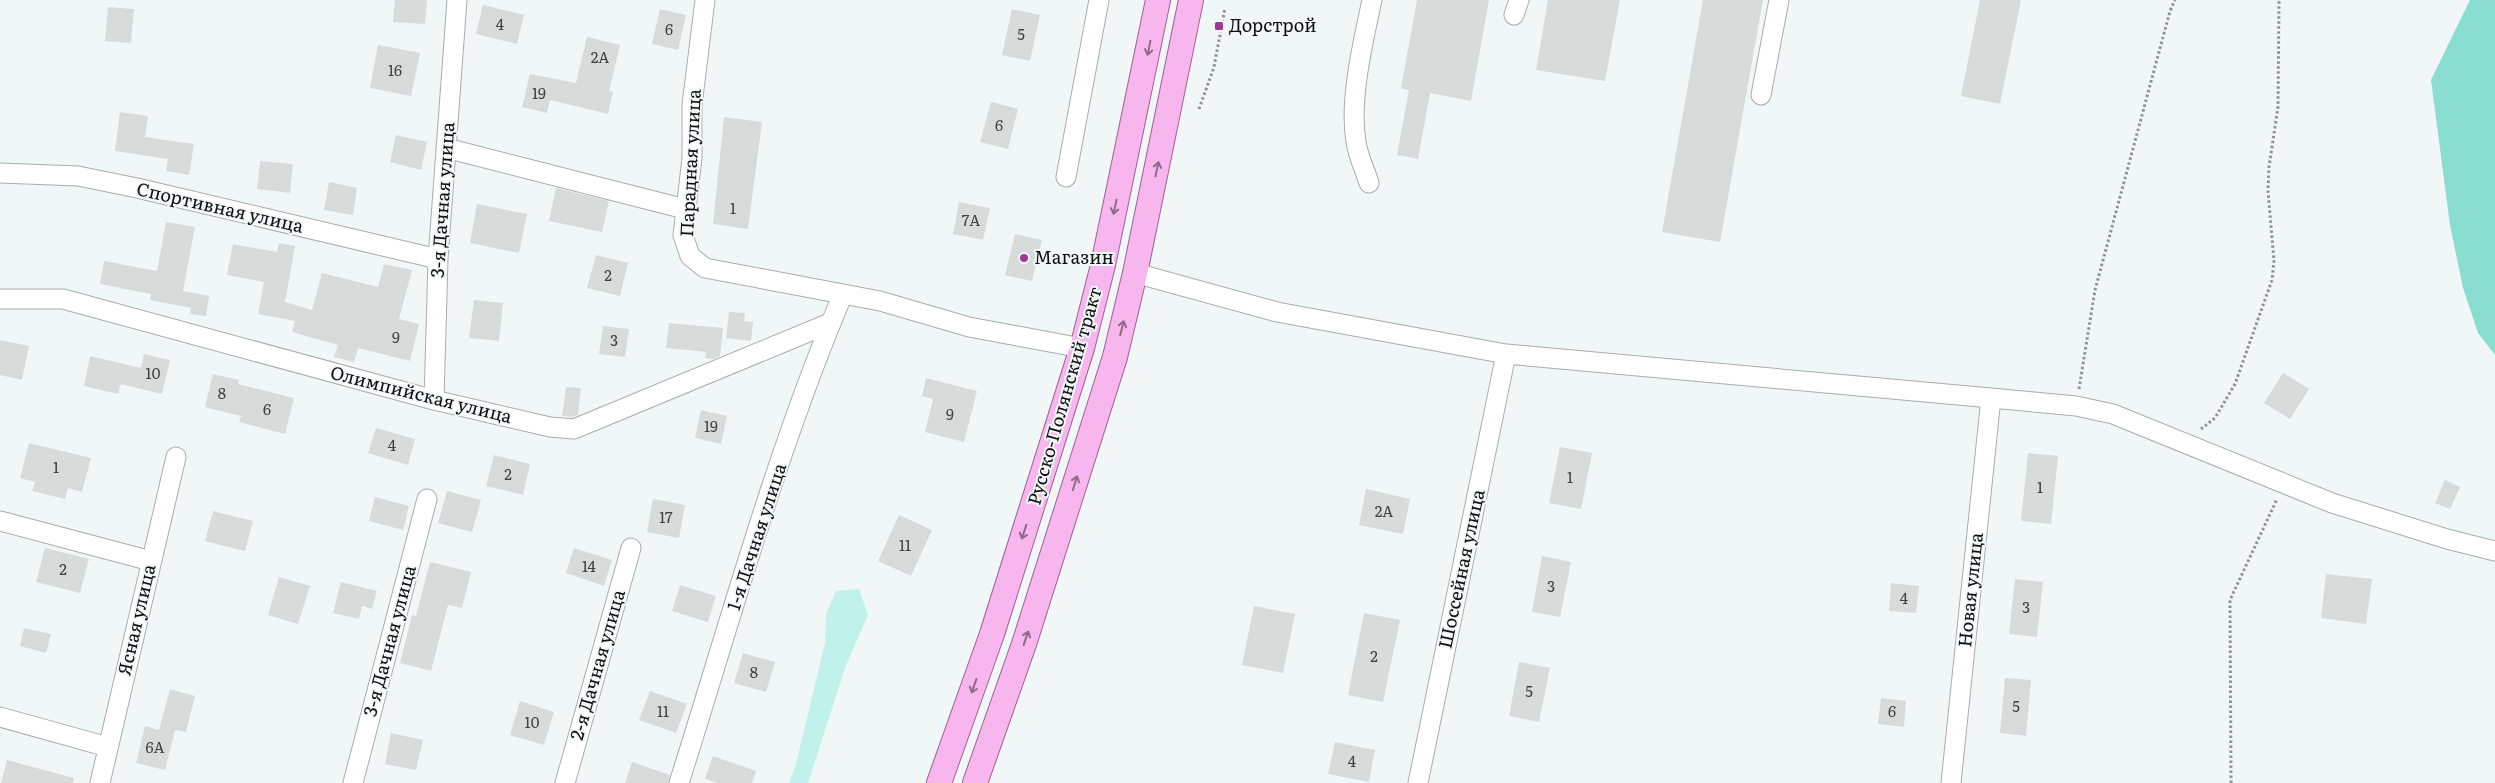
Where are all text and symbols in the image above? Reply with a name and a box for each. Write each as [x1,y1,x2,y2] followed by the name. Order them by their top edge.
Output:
[1229,11,1317,38] place label: Дорстрой
[496,12,504,35] house number: 4
[665,17,673,40] house number: 6
[1213,20,1225,32] marker: Дорстрой
[1017,22,1025,45] house number: 5
[1144,40,1153,56] one-way arrow
[591,45,609,68] house number: 2А
[388,58,402,81] house number: 16
[532,81,546,104] house number: 19
[672,88,707,238] street label: Парадная улица
[995,113,1003,136] house number: 6
[423,121,460,279] street label: 3-я Дачная улица
[1153,161,1163,177] one-way arrow
[134,174,307,239] street label: Спортивная улица
[730,196,736,219] house number: 1
[1110,198,1119,214] one-way arrow
[962,208,980,231] house number: 7А
[1034,243,1114,270] place label: Магазин
[1018,252,1030,264] marker: Магазин
[604,263,612,286] house number: 2
[1019,283,1108,508] street label: Русско-Полянский тракт
[1118,320,1127,336] one-way arrow
[392,325,400,348] house number: 9
[610,328,618,351] house number: 3
[328,358,515,429] street label: Олимпийская улица
[146,361,161,384] house number: 10
[218,381,226,404] house number: 8
[263,397,271,420] house number: 6
[946,402,954,425] house number: 9
[704,414,718,437] house number: 19
[388,433,396,456] house number: 4
[53,455,59,478] house number: 1
[719,459,792,614] street label: 1-я Дачная улица
[504,462,512,485] house number: 2
[1567,465,1573,488] house number: 1
[2037,475,2043,498] house number: 1
[1071,476,1080,491] one-way arrow
[1430,486,1491,651] street label: Шоссейная улица
[1375,499,1393,522] house number: 2А
[659,505,673,528] house number: 17
[1019,523,1029,539] one-way arrow
[1950,531,1989,649] street label: Новая улица
[899,533,911,556] house number: 11
[582,554,596,577] house number: 14
[59,557,67,580] house number: 2
[110,561,162,678] street label: Ясная улица
[355,562,422,719] street label: 3-я Дачная улица
[1547,574,1555,597] house number: 3
[562,586,631,743] street label: 2-я Дачная улица
[1900,586,1908,609] house number: 4
[2022,595,2030,618] house number: 3
[1022,631,1031,646] one-way arrow
[1370,644,1378,667] house number: 2
[750,660,758,683] house number: 8
[968,678,978,694] one-way arrow
[1525,679,1533,702] house number: 5
[2012,694,2020,717] house number: 5
[657,699,669,722] house number: 11
[1888,699,1896,722] house number: 6
[525,710,540,733] house number: 10
[145,735,165,758] house number: 6А
[1348,749,1356,772] house number: 4

